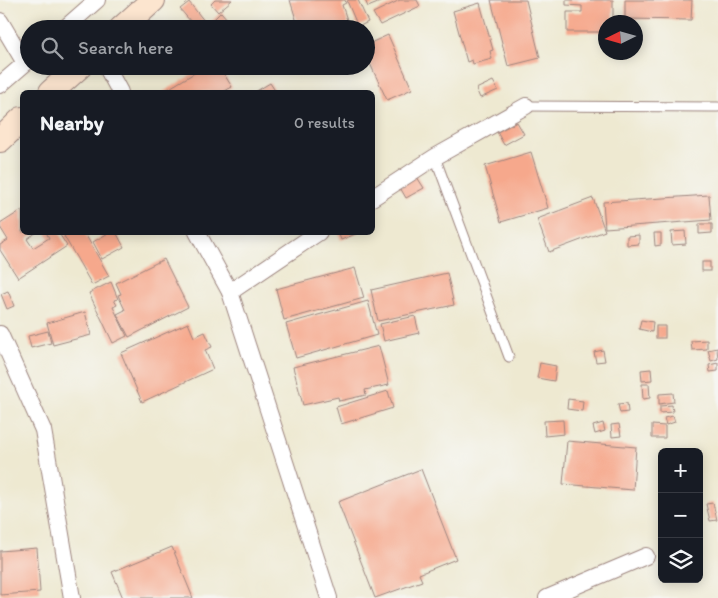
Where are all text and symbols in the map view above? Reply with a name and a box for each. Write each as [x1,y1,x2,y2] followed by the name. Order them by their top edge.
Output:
[598,15,643,60] north arrow
[20,20,375,75] search box
[38,34,66,62] icon: search
[78,36,173,59] text: Search here
[40,110,104,135] text: Nearby
[294,113,355,132] text: 0 results
[658,448,703,583] map controls
[658,448,703,493] button: +
[658,493,703,538] button: −
[658,538,703,583] button: layers

